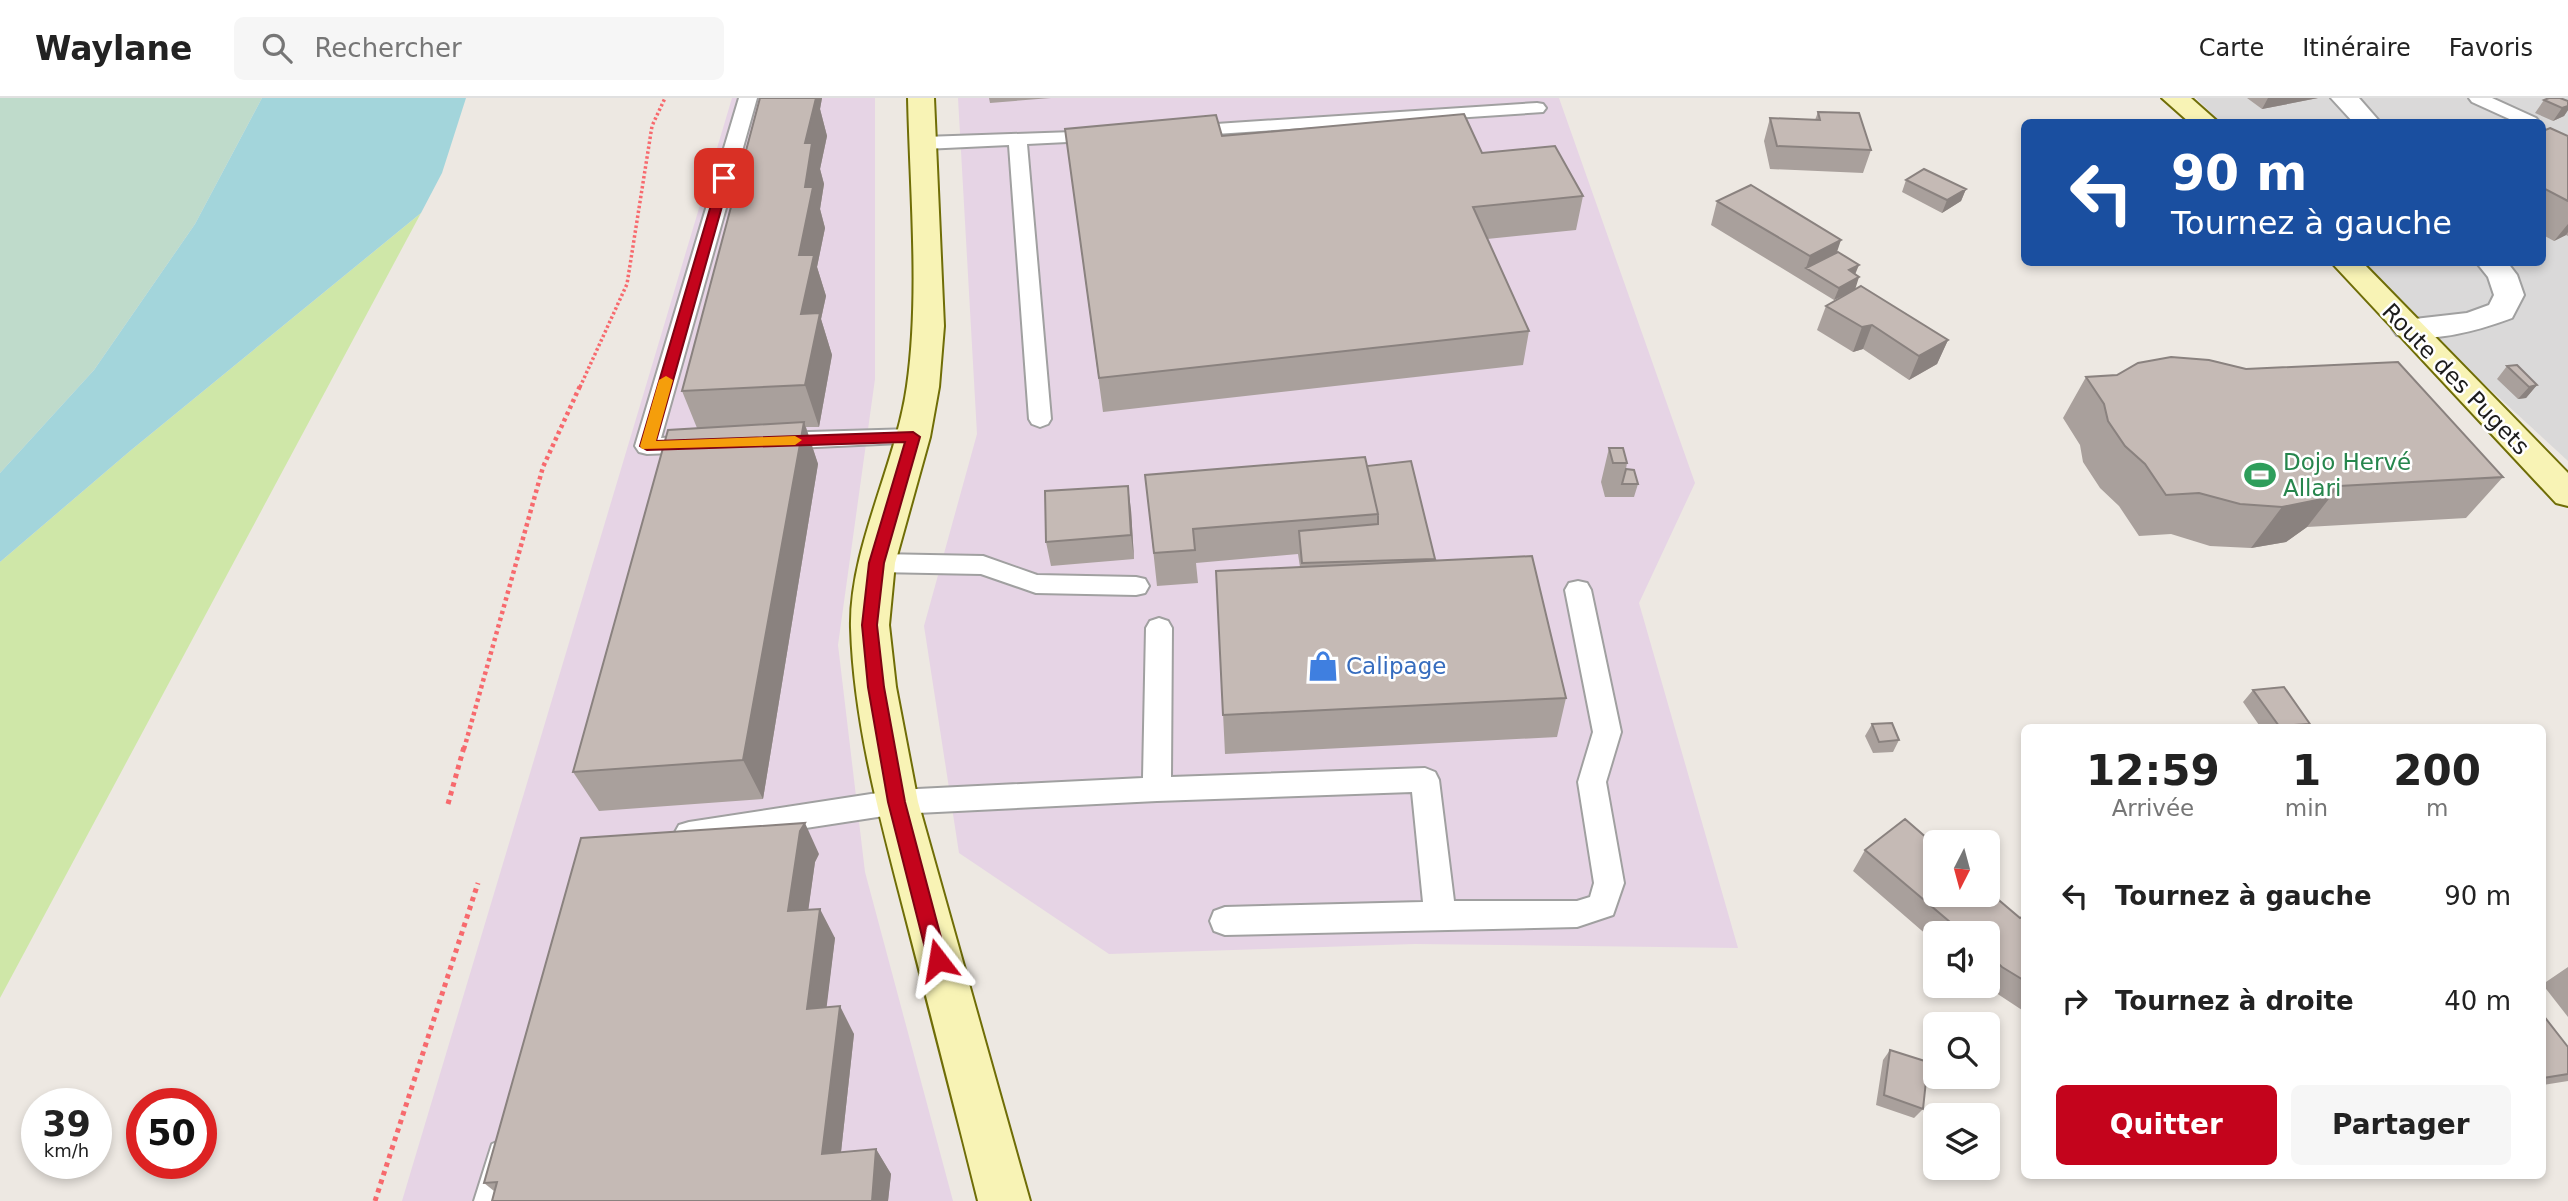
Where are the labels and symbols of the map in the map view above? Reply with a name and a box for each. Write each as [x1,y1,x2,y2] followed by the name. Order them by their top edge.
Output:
[694,148,754,208] pin
[2377,298,2535,460] street label: Route des Pugets
[2283,449,2411,501] place label: Dojo Hervé Allari
[2243,458,2277,492] sports icon: Dojo Hervé Allari
[1306,649,1340,683] shop icon: Calipage
[1346,653,1446,679] place label: Calipage
[1923,830,2000,906] north arrow
[901,923,975,997] position arrow
[126,1088,217,1179] speed limit sign: 50

